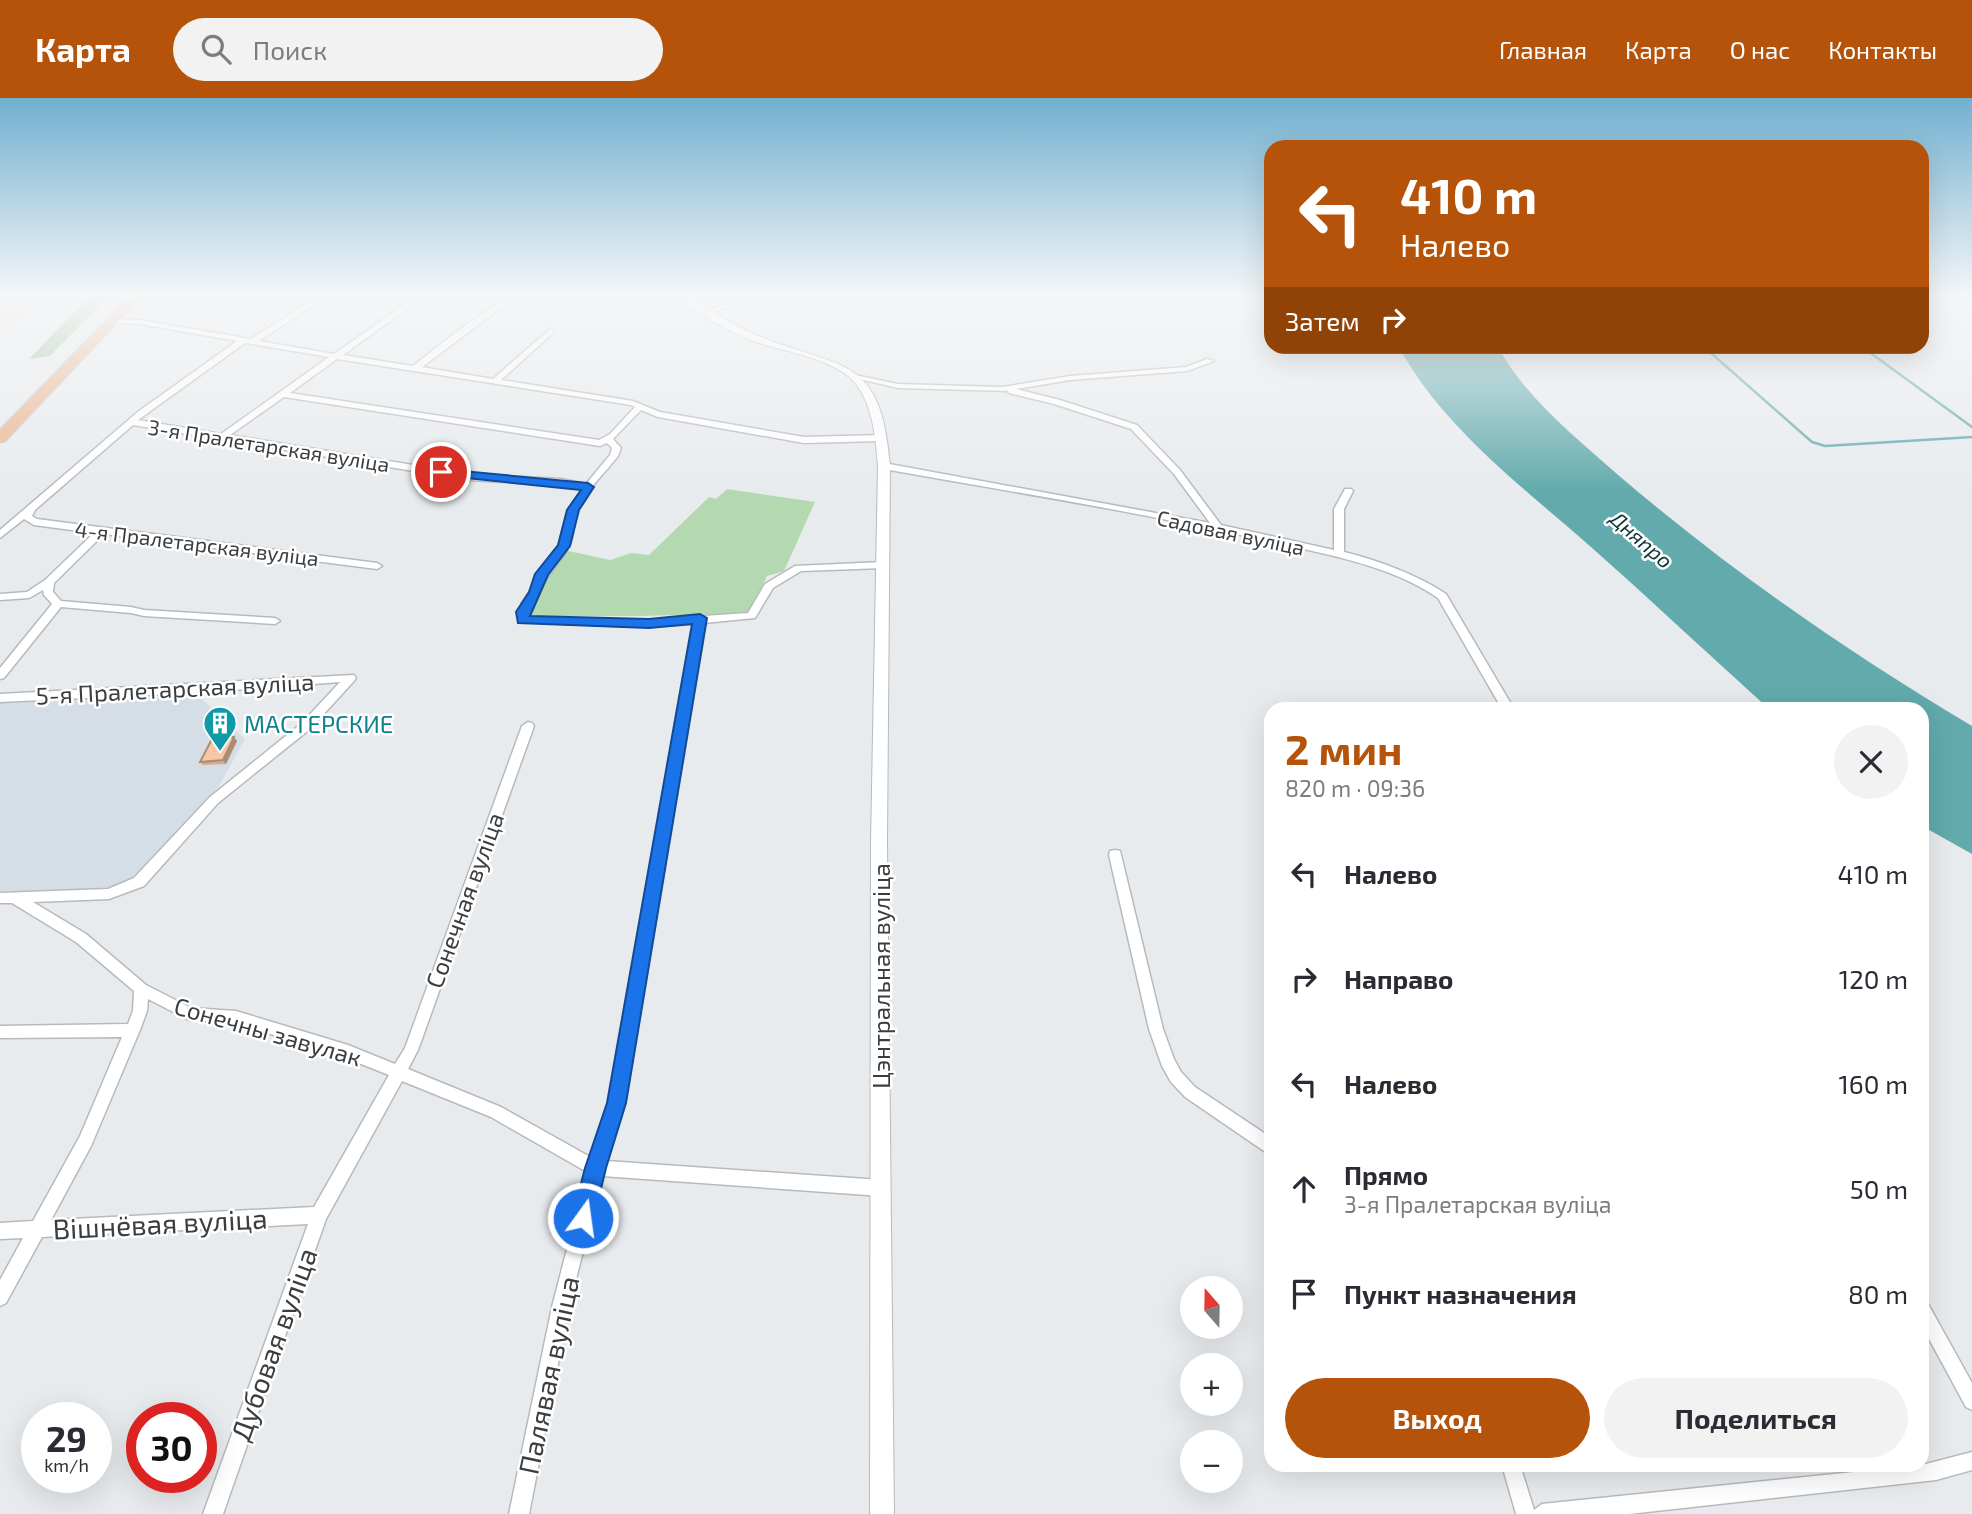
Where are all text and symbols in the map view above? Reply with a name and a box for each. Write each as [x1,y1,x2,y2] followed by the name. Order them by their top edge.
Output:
[173,18,663,81] search box
[35,29,131,69] text: Карта
[197,30,235,68] icon: search
[253,34,327,65] text: Поиск
[1499,35,1587,64] text: Главная
[1625,35,1692,64] text: Карта
[1730,35,1790,64] text: О нас
[1828,35,1937,64] text: Контакты
[1400,165,1537,224] text: 410 m
[1285,168,1376,259] icon: left
[1400,225,1510,263] text: Налево
[1374,301,1412,339] icon: right
[1285,305,1360,336] text: Затем
[146,414,392,477] street label: 3-я Пралетарская вуліца
[411,442,471,502] pin
[422,453,460,491] icon: arrive
[1155,504,1307,561] street label: Садовая вуліца
[1605,505,1678,573] water label: Дняпро
[74,516,320,571] street label: 4-я Пралетарская вуліца
[35,666,315,711] street label: 5-я Пралетарская вуліца
[201,704,239,753] building icon: МАСТЕРСКИЕ
[244,709,393,738] place label: МАСТЕРСКИЕ
[1285,723,1402,773] text: 2 мин
[1834,725,1908,799] button: close
[1285,774,1425,802] text: 820 m · 09:36
[419,808,510,992] street label: Сонечная вуліца
[1285,855,1323,893] icon: left
[1344,858,1437,889] text: Налево
[1837,858,1908,889] text: 410 m
[866,863,896,1089] street label: Цэнтральная вуліца
[1285,960,1323,998] icon: right
[1344,963,1453,994] text: Направо
[1839,963,1908,994] text: 120 m
[171,990,365,1073] street label: Сонечны завулак
[1285,1065,1323,1103] icon: left
[1344,1068,1437,1099] text: Налево
[1839,1068,1908,1099] text: 160 m
[1344,1159,1428,1190] text: Прямо
[1285,1170,1323,1208] icon: ahead
[1850,1173,1908,1204] text: 50 m
[546,1181,620,1255] position arrow
[1344,1190,1612,1218] text: 3-я Пралетарская вуліца
[52,1200,268,1246] street label: Вішнёвая вуліца
[222,1243,324,1445] street label: Дубовая вуліца
[510,1273,586,1477] street label: Палявая вуліца
[1285,1275,1323,1313] icon: arrive
[1180,1276,1242,1339] north arrow
[1180,1276,1243,1493] map controls
[1344,1278,1577,1309] text: Пункт назначения
[1848,1278,1908,1309] text: 80 m
[1180,1353,1243,1416] button: +
[1285,1378,1590,1458] button: Выход
[1604,1378,1908,1458] button: Поделиться
[126,1402,217,1493] speed limit sign: 30
[46,1417,87,1459] text: 29
[1180,1430,1243,1493] button: −
[44,1454,89,1476] text: km/h

